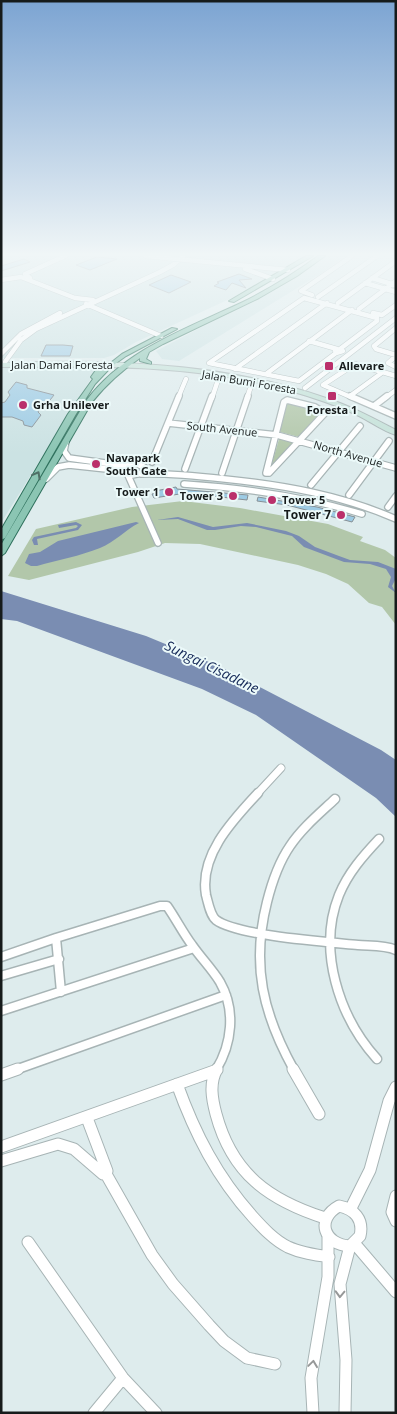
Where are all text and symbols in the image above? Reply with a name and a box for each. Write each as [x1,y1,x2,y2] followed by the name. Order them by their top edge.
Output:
[10,357,113,372] street label: Jalan Damai Foresta
[339,358,385,373] place label: Allevare
[323,360,335,372] marker: Allevare
[200,366,297,397] street label: Jalan Bumi Foresta
[326,390,338,402] marker: Foresta 1
[33,397,109,412] place label: Grha Unilever
[17,399,29,411] marker: Grha Unilever
[307,402,357,417] place label: Foresta 1
[186,417,258,440] street label: South Avenue
[312,436,384,471] street label: North Avenue
[106,450,167,478] place label: Navapark South Gate
[90,458,102,470] marker: Navapark South Gate
[31,471,41,480] one-way arrow
[116,484,159,499] place label: Tower 1
[163,486,175,498] marker: Tower 1
[180,488,223,503] place label: Tower 3
[227,490,239,502] marker: Tower 3
[282,492,325,507] place label: Tower 5
[266,494,278,506] marker: Tower 5
[284,506,331,523] place label: Tower 7
[335,509,347,521] marker: Tower 7
[162,636,262,698] water label: Sungai Cisadane
[335,1290,345,1298] one-way arrow
[307,1360,317,1369] one-way arrow

